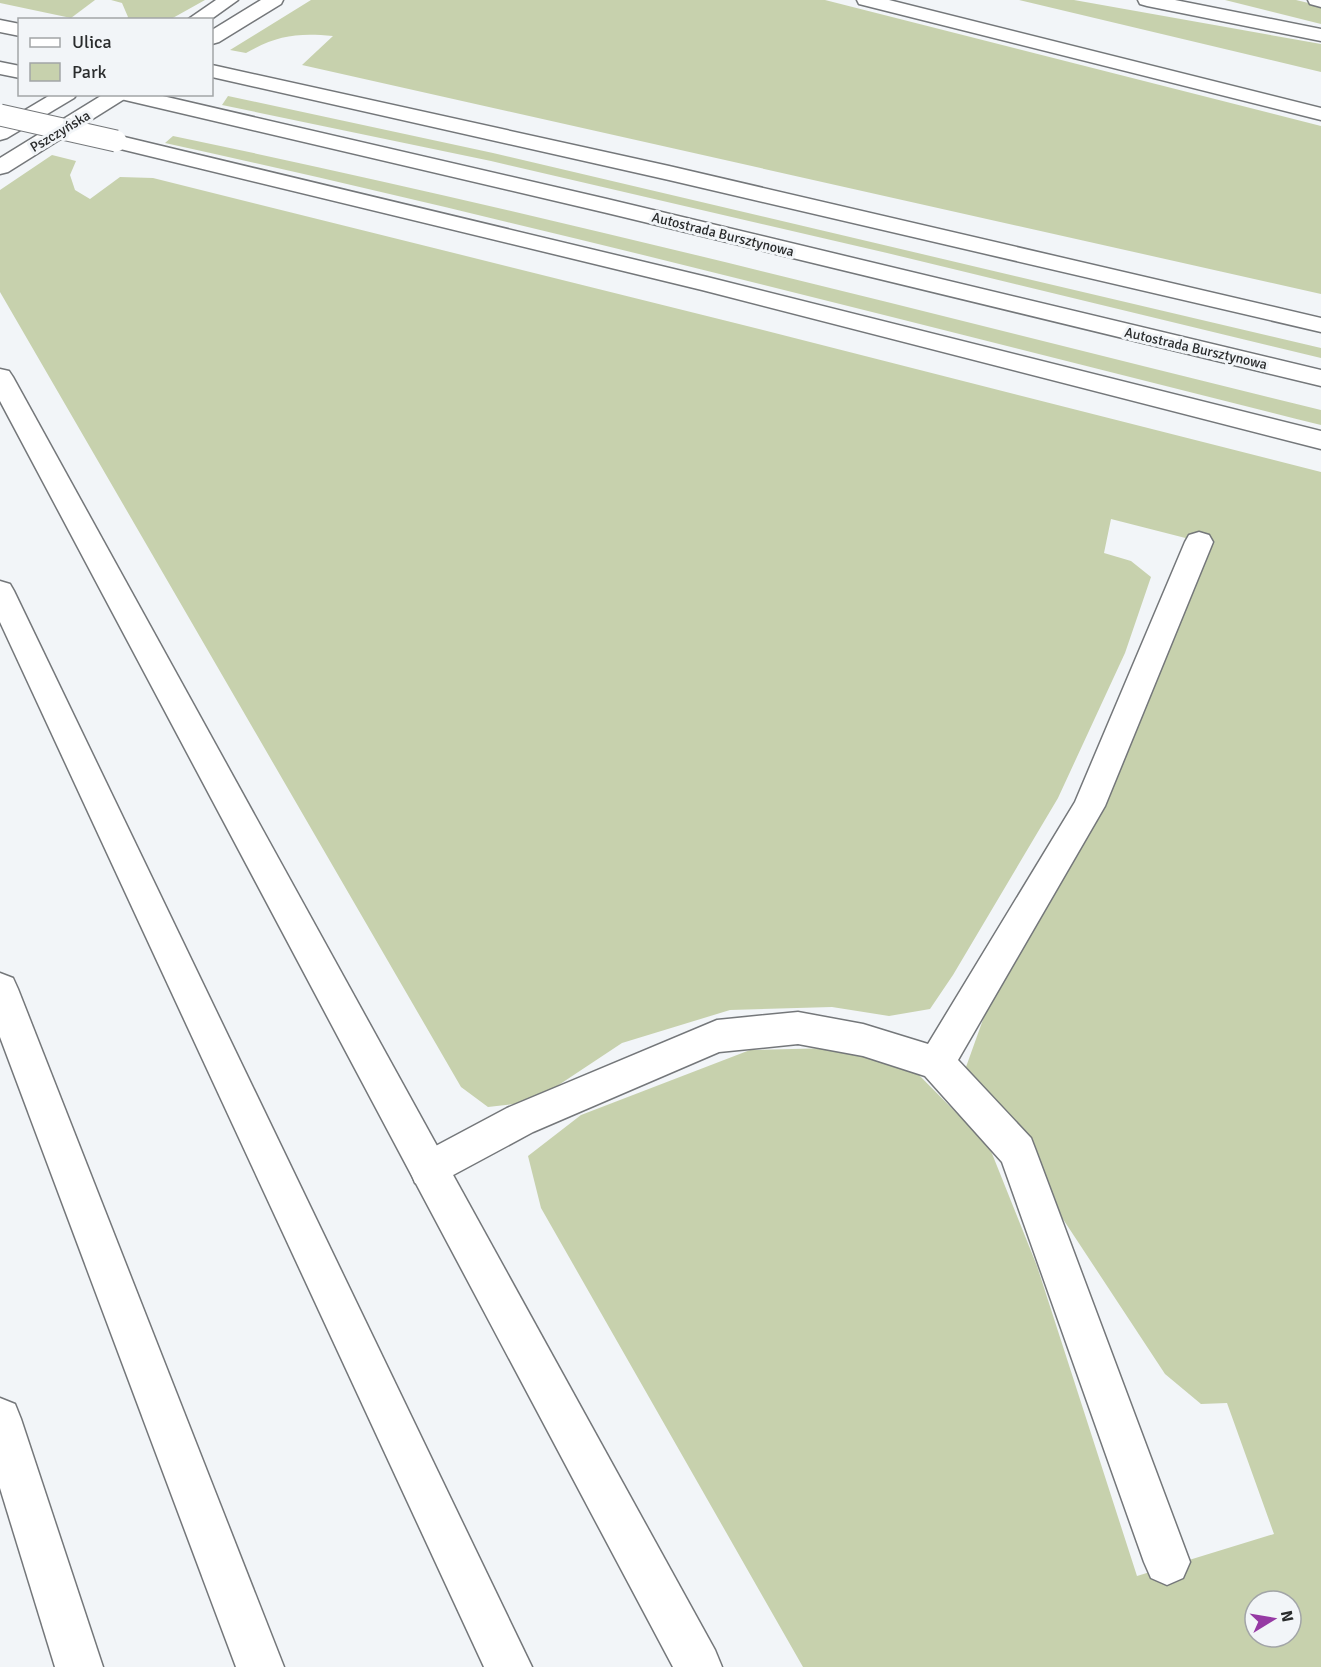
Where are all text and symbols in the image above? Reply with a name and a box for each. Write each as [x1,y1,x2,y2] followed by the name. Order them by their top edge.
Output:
[18,18,213,96] legend
[72,31,112,53] text: Ulica
[72,61,107,83] text: Park
[27,107,93,156] street label: Pszczyńska
[650,209,796,260] street label: Autostrada Bursztynowa
[1123,324,1269,373] street label: Autostrada Bursztynowa
[1243,1589,1303,1649] north arrow
[1276,1609,1298,1624] text: N

